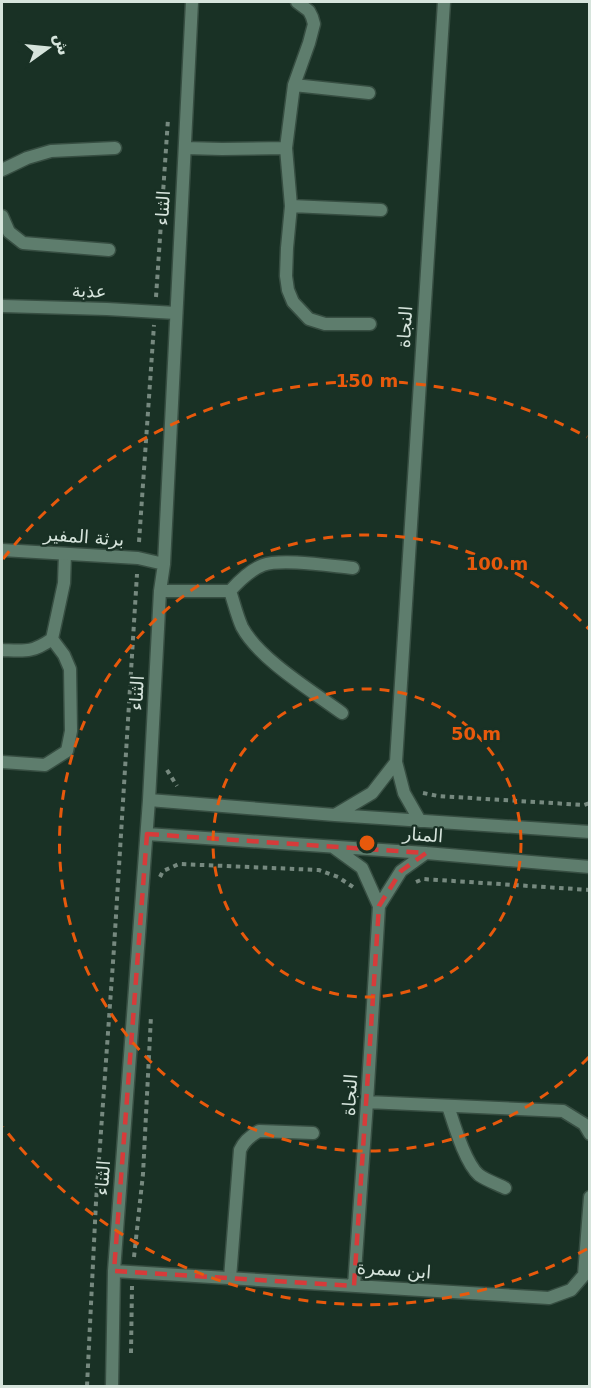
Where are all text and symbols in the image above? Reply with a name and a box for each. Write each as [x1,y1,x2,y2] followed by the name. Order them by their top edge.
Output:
[18,18,78,78] north arrow
[50,31,74,57] text: ش
[151,190,174,226] street label: الثناء
[71,279,107,302] street label: عذبة
[393,305,416,349] street label: النجاة
[336,370,398,391] text: 150 m
[42,523,125,551] street label: برثة المفير
[466,553,528,574] text: 100 m
[125,675,148,711] street label: الثناء
[451,723,501,744] text: 50 m
[401,823,444,846] street label: المنار
[357,833,377,853] centre of rings
[338,1073,361,1117] street label: النجاة
[91,1160,114,1196] street label: الثناء
[356,1256,432,1284] street label: ابن سمرة

